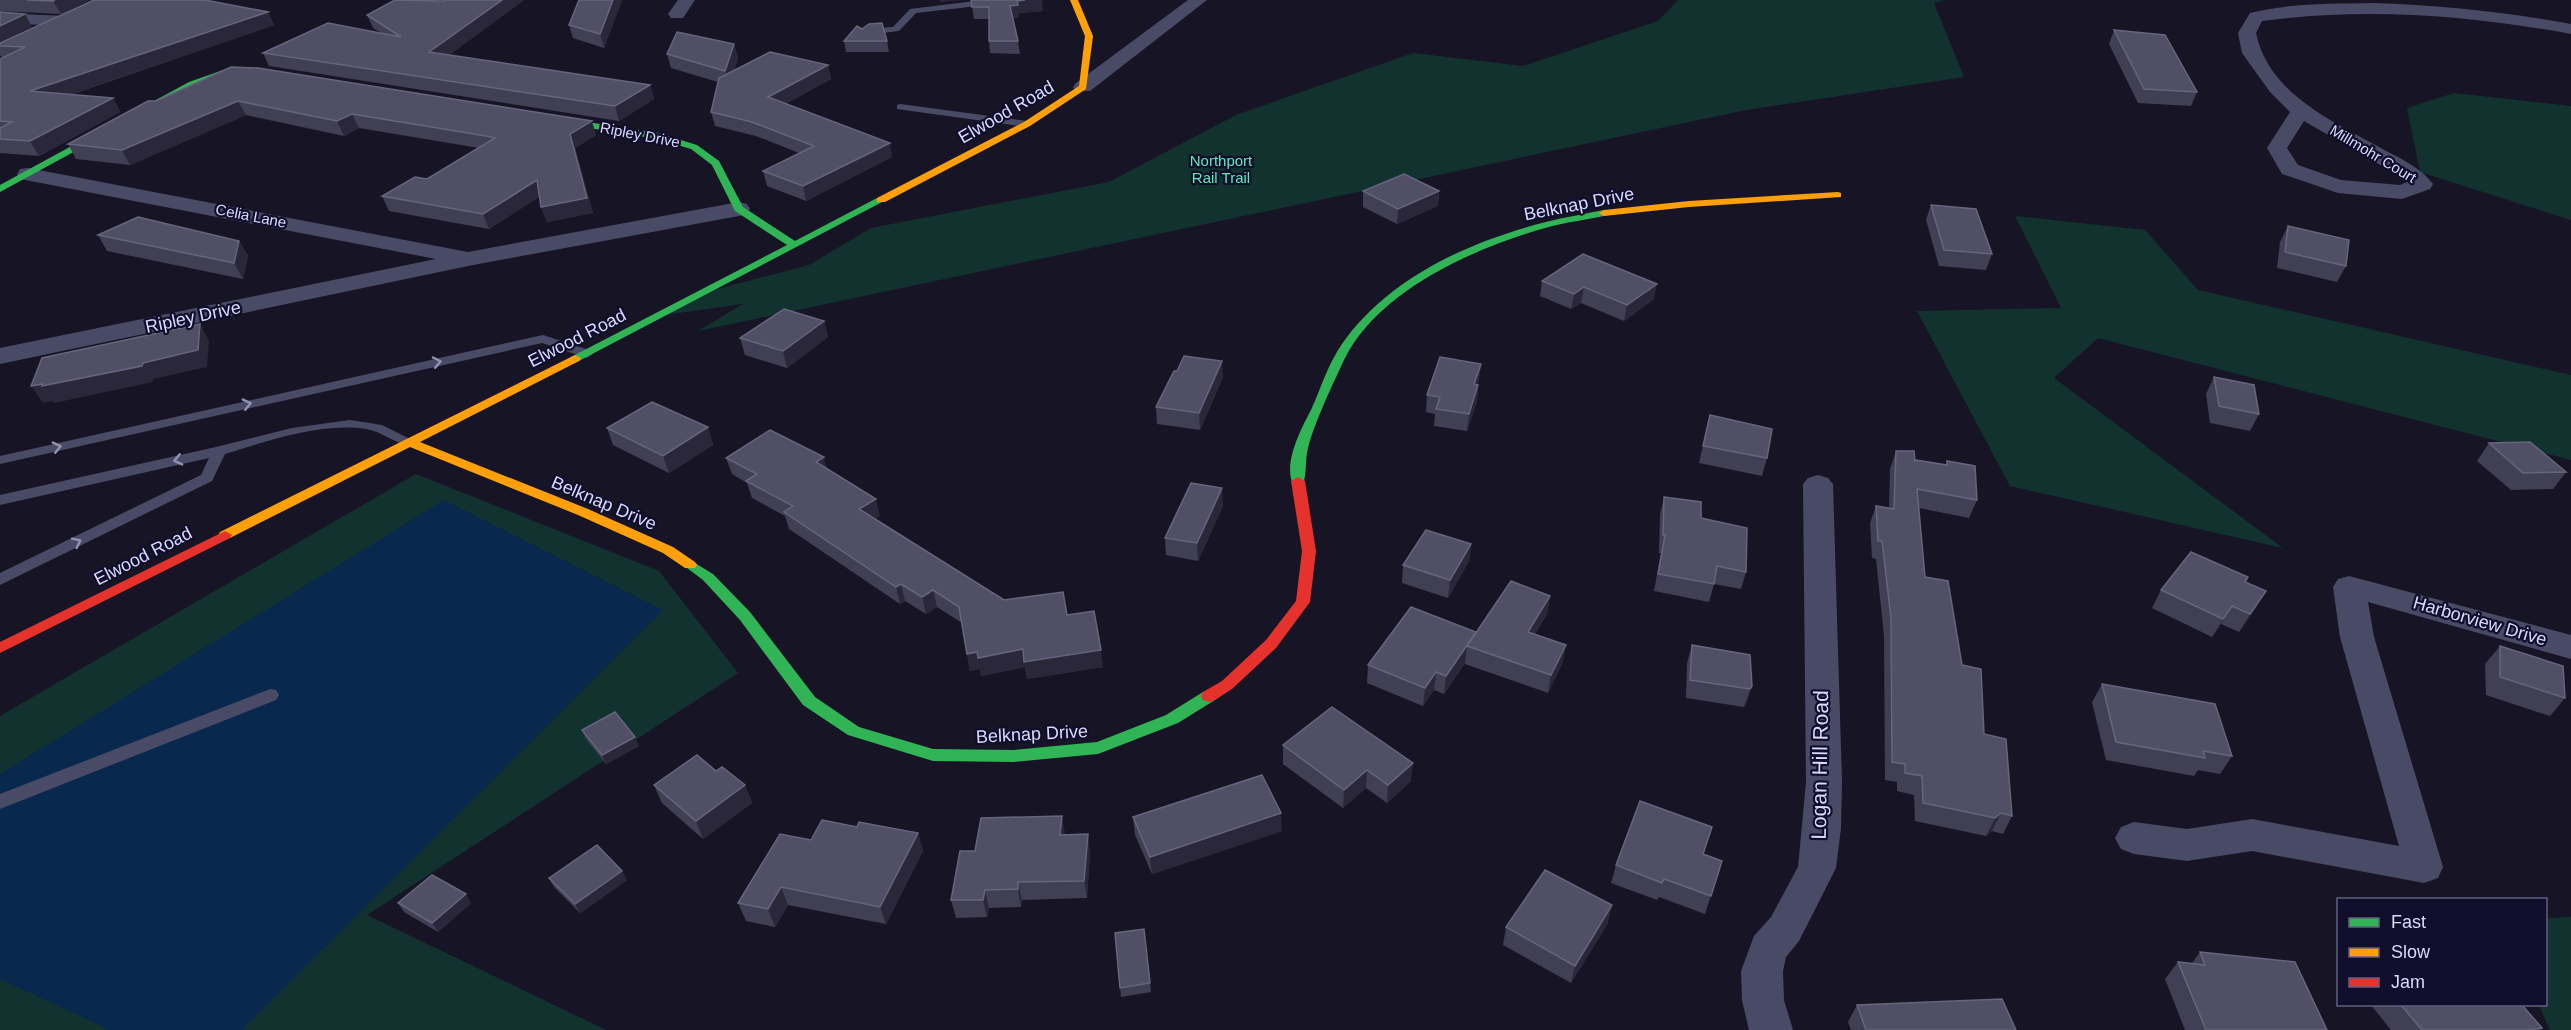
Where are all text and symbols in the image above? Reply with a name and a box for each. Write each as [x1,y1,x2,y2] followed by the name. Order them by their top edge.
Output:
[955,77,1057,147] street label: Elwood Road
[599,118,681,151] street label: Ripley Drive
[2327,121,2420,186] street label: Millmohr Court
[1190,152,1253,186] park label: Northport Rail Trail
[1522,183,1636,225] street label: Belknap Drive
[214,200,288,231] street label: Celia Lane
[143,297,243,337] street label: Ripley Drive
[525,305,629,371] street label: Elwood Road
[432,356,442,369] one-way arrow
[242,398,252,411] one-way arrow
[52,442,62,455] one-way arrow
[174,453,184,466] one-way arrow
[549,472,659,534] street label: Belknap Drive
[91,523,195,589] street label: Elwood Road
[71,538,82,550] one-way arrow
[2411,592,2549,650] street label: Harborview Drive
[1807,690,1832,840] street label: Logan Hill Road
[976,721,1088,747] street label: Belknap Drive
[2337,898,2547,1006] legend
[2391,912,2426,932] text: Fast
[2391,942,2431,962] text: Slow
[2391,972,2425,992] text: Jam

